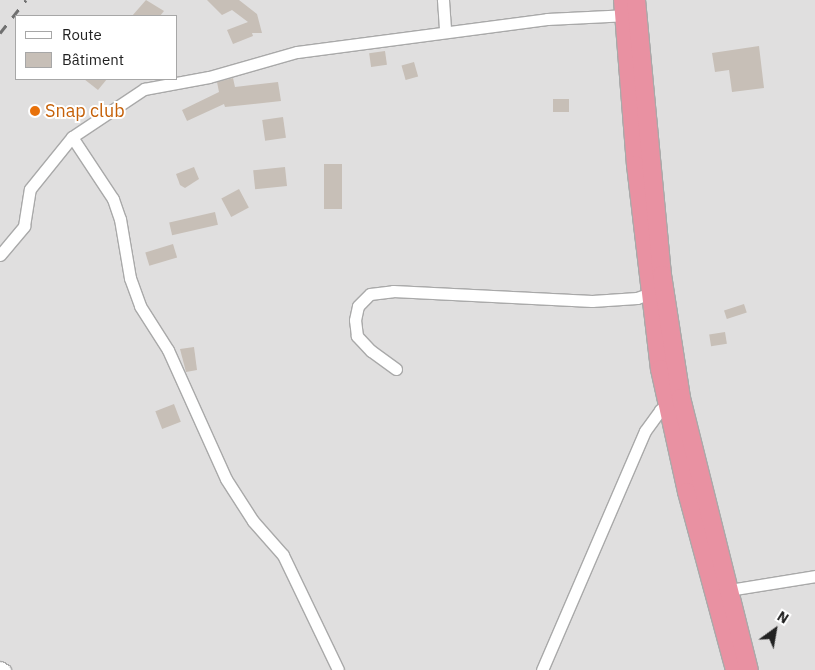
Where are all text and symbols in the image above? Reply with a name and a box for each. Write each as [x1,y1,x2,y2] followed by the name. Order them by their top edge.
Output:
[15,15,178,80] legend
[62,25,102,44] text: Route
[62,50,124,69] text: Bâtiment
[45,100,125,122] place label: Snap club
[29,105,41,117] marker: Snap club
[750,605,800,655] north arrow
[774,607,792,628] text: N

